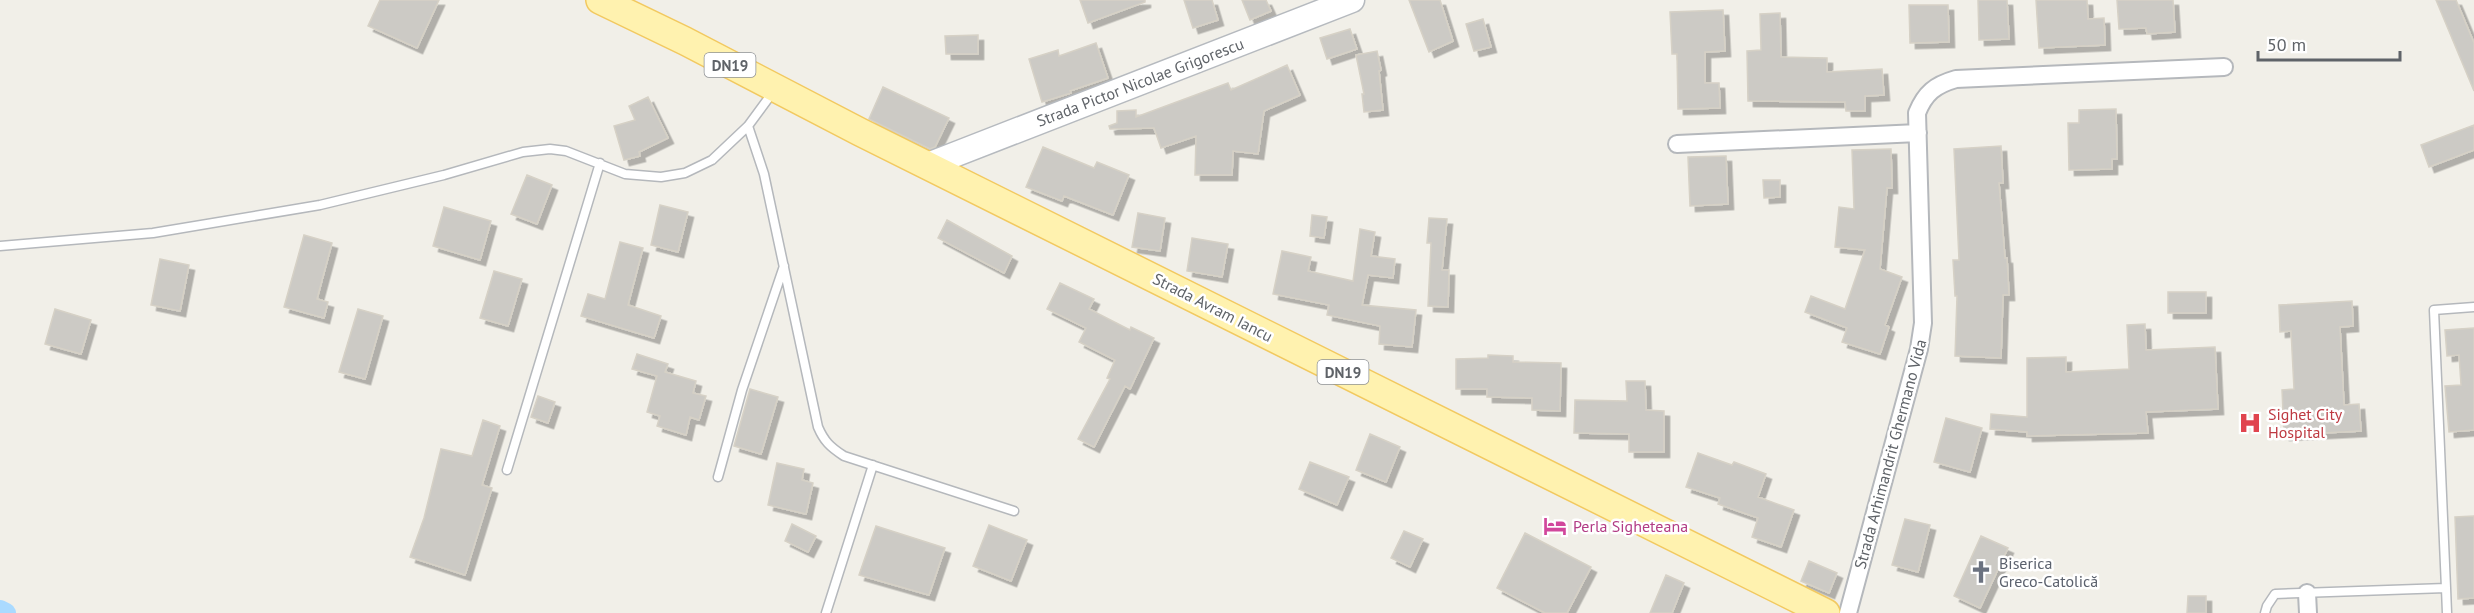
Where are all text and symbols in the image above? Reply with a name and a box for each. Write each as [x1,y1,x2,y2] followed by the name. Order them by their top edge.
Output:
[2258,24,2400,62] scale bar
[1034,33,1246,131] street label: Strada Pictor Nicolae Grigorescu
[2267,33,2306,56] text: 50 m
[704,53,756,77] road number: DN19
[1150,268,1276,346] street label: Strada Avram Iancu
[1850,337,1930,571] street label: Strada Arhimandrit Ghermano Vida
[1318,360,1368,384] road number: DN19
[2268,404,2343,442] place label: Sighet City Hospital
[2237,410,2263,436] hospital icon: Sighet City Hospital
[1542,513,1568,539] hotel icon: Perla Sigheteana
[1573,516,1688,536] place label: Perla Sigheteana
[1999,553,2098,591] place label: Biserica Greco-Catolică
[1968,559,1994,585] church icon: Biserica Greco-Catolică

